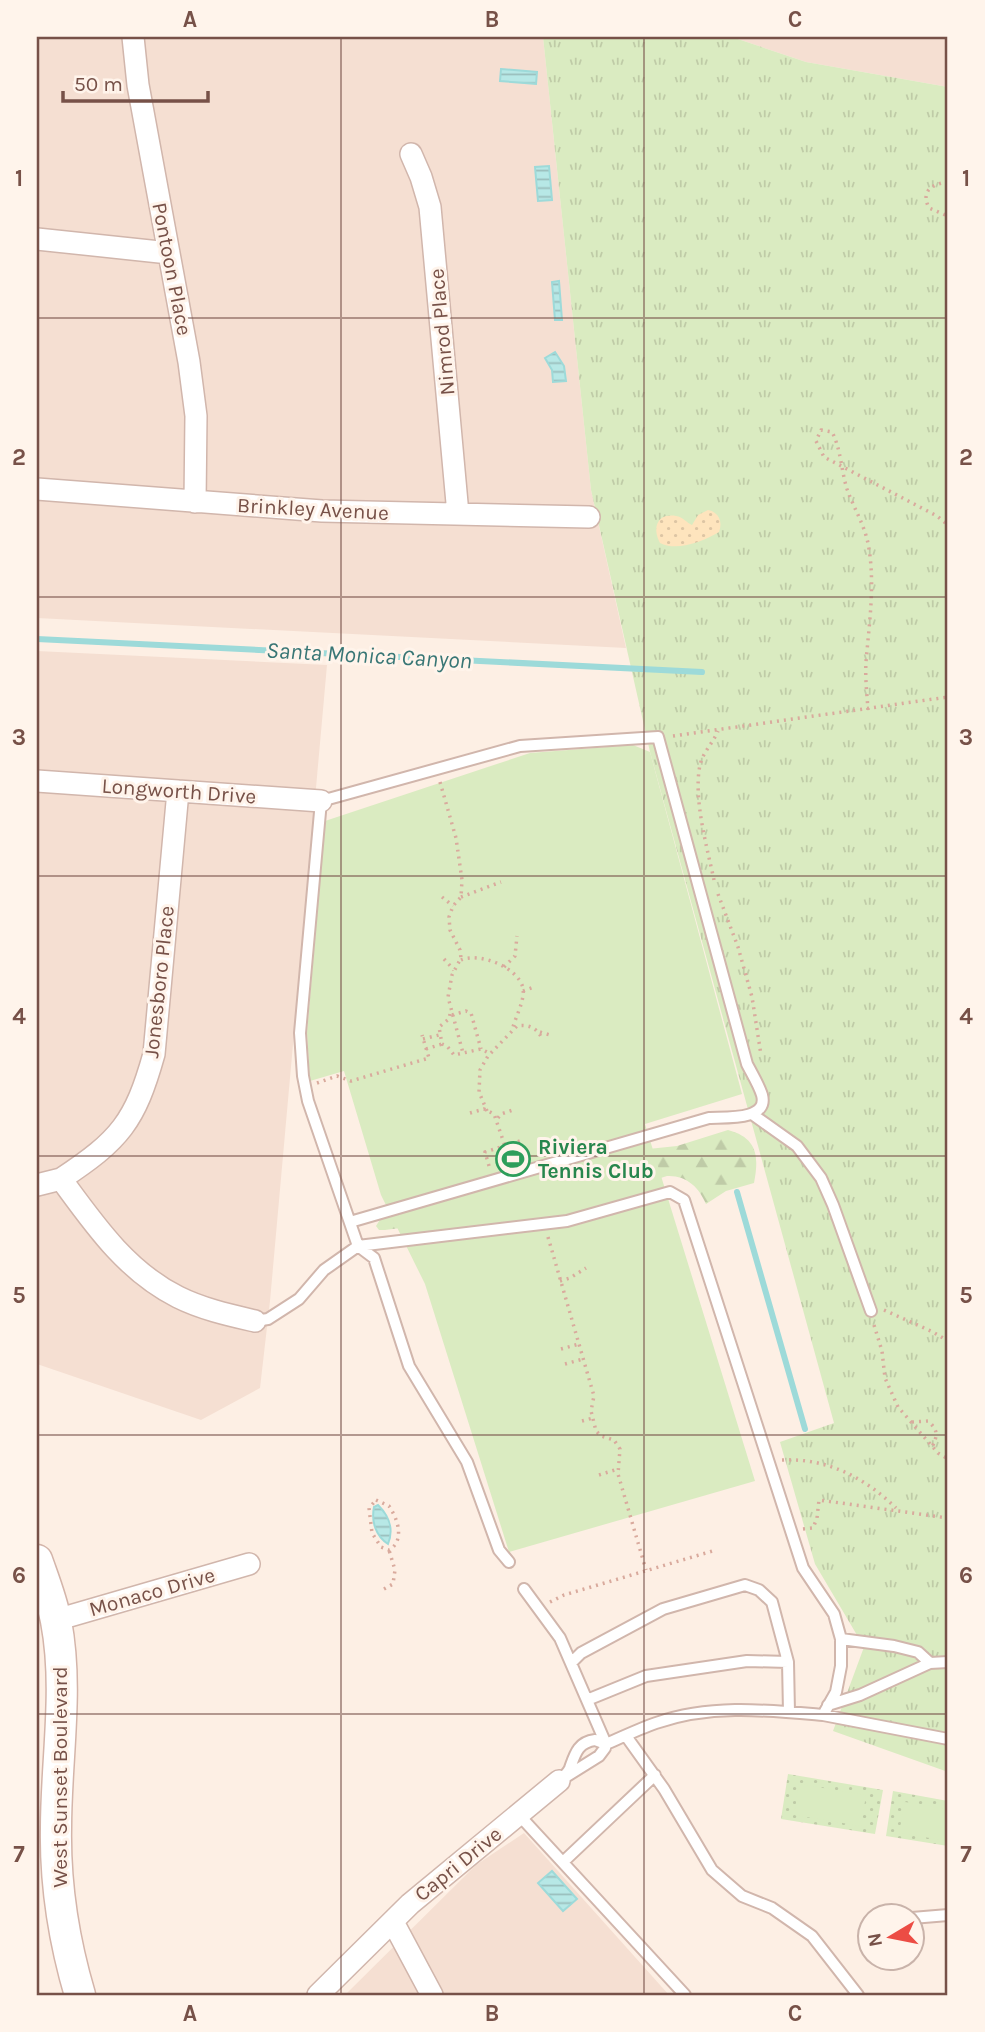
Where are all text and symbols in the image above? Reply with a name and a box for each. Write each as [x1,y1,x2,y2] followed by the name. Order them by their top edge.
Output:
[183,6,197,33] text: A
[485,6,499,33] text: B
[788,6,802,33] text: C
[63,60,208,104] scale bar
[74,72,123,96] text: 50 m
[15,165,23,192] text: 1
[962,165,970,192] text: 1
[147,200,197,338] street label: Pontoon Place
[424,267,460,397] street label: Nimrod Place
[12,444,26,471] text: 2
[959,444,973,471] text: 2
[236,493,390,525] street label: Brinkley Avenue
[265,637,473,674] water label: Santa Monica Canyon
[12,724,26,751] text: 3
[959,724,973,751] text: 3
[101,774,257,808] street label: Longworth Drive
[139,905,179,1059] street label: Jonesboro Place
[12,1003,26,1030] text: 4
[959,1003,973,1030] text: 4
[538,1135,654,1183] place label: Riviera Tennis Club
[494,1140,532,1178] sports icon: Riviera Tennis Club
[12,1282,26,1309] text: 5
[959,1282,973,1309] text: 5
[12,1562,26,1589] text: 6
[959,1562,973,1589] text: 6
[86,1563,218,1621] street label: Monaco Drive
[48,1666,72,1888] street label: West Sunset Boulevard
[410,1822,506,1906] street label: Capri Drive
[13,1841,25,1868] text: 7
[960,1841,972,1868] text: 7
[856,1902,926,1972] north arrow
[863,1931,887,1948] text: N
[183,2000,197,2027] text: A
[485,2000,499,2027] text: B
[788,2000,802,2027] text: C

